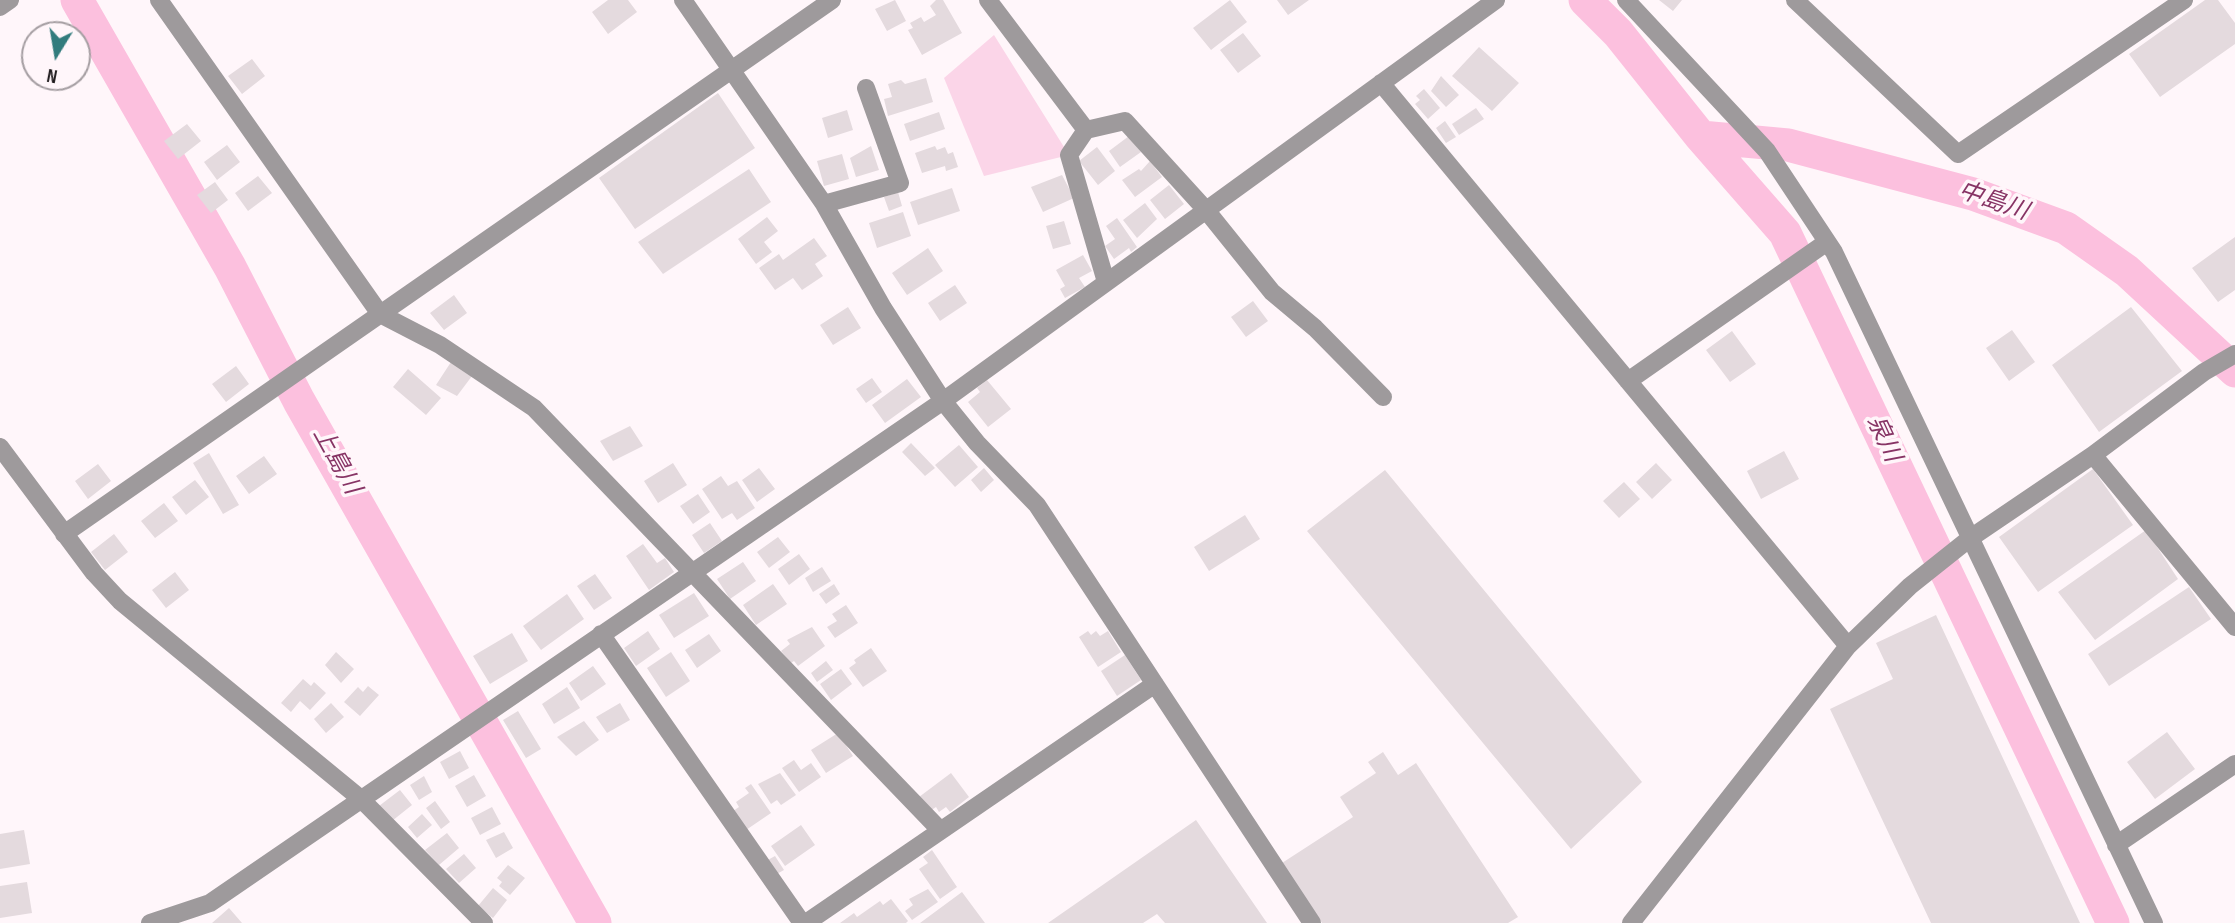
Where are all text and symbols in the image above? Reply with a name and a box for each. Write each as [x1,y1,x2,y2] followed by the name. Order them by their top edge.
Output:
[21,21,91,91] north arrow
[45,63,59,87] text: N
[1954,177,2032,227] water label: 中島川
[1860,411,1906,467] water label: 泉川
[306,423,366,499] water label: 上島川

